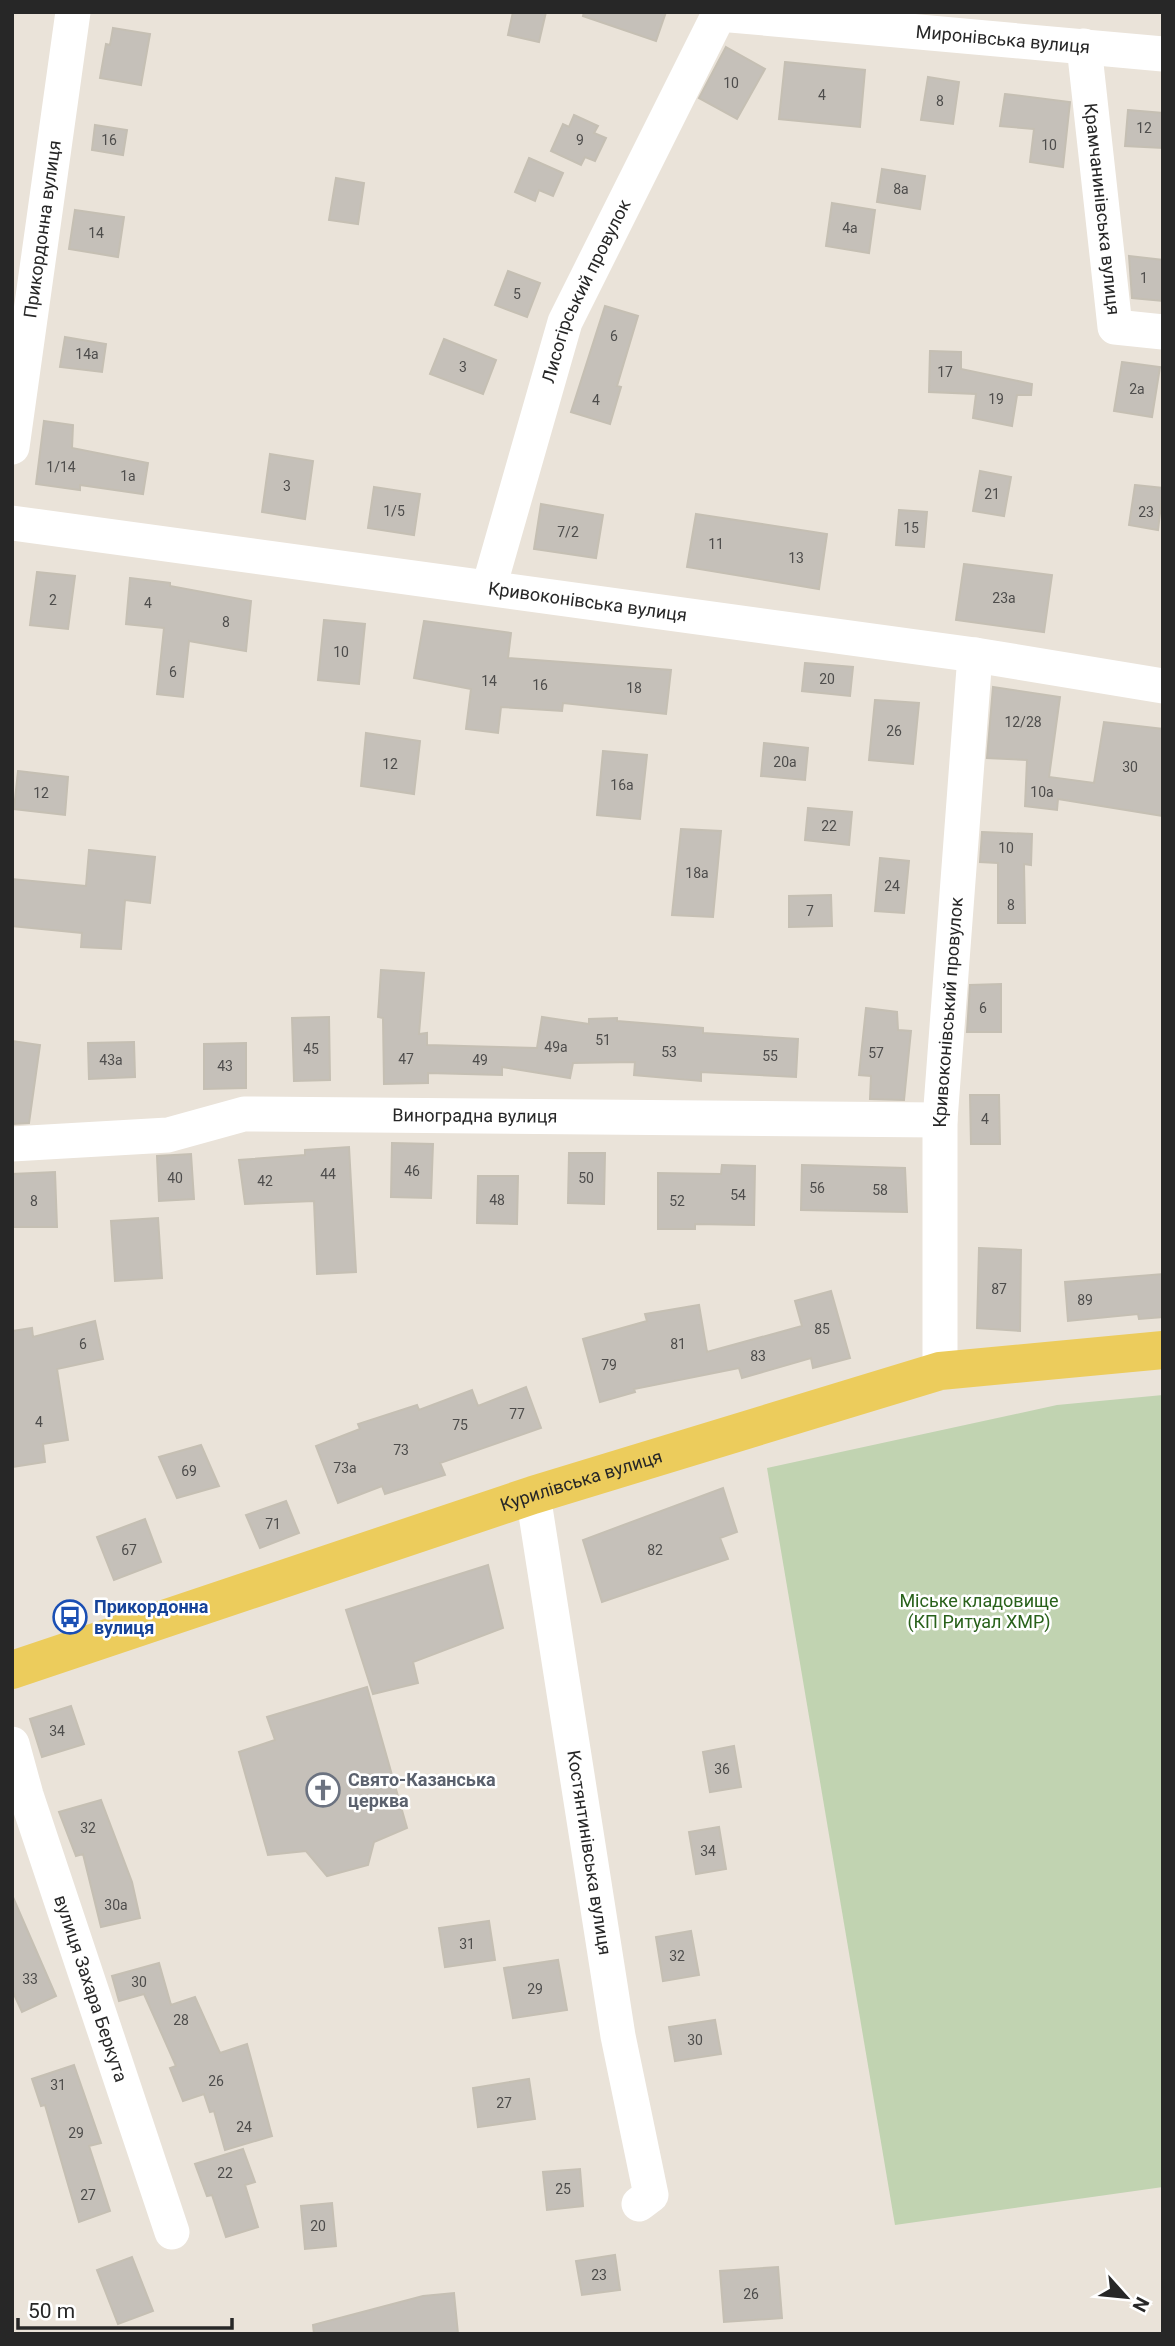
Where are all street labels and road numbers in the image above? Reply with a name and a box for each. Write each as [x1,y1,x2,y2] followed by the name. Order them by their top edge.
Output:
[915,21,1091,57] street label: Миронівська вулиця
[1080,102,1125,316] street label: Крамчанинівська вулиця
[19,139,65,319] street label: Прикордонна вулиця
[537,196,635,385] street label: Лисогірський провулок
[487,577,688,625] street label: Кривоконівська вулиця
[929,896,967,1128] street label: Кривоконівський провулок
[392,1104,558,1127] street label: Виноградна вулиця
[497,1445,665,1515] street label: Курилівська вулиця
[563,1749,616,1956] street label: Костянтинівська вулиця
[50,1892,132,2084] street label: вулиця Захара Беркута

